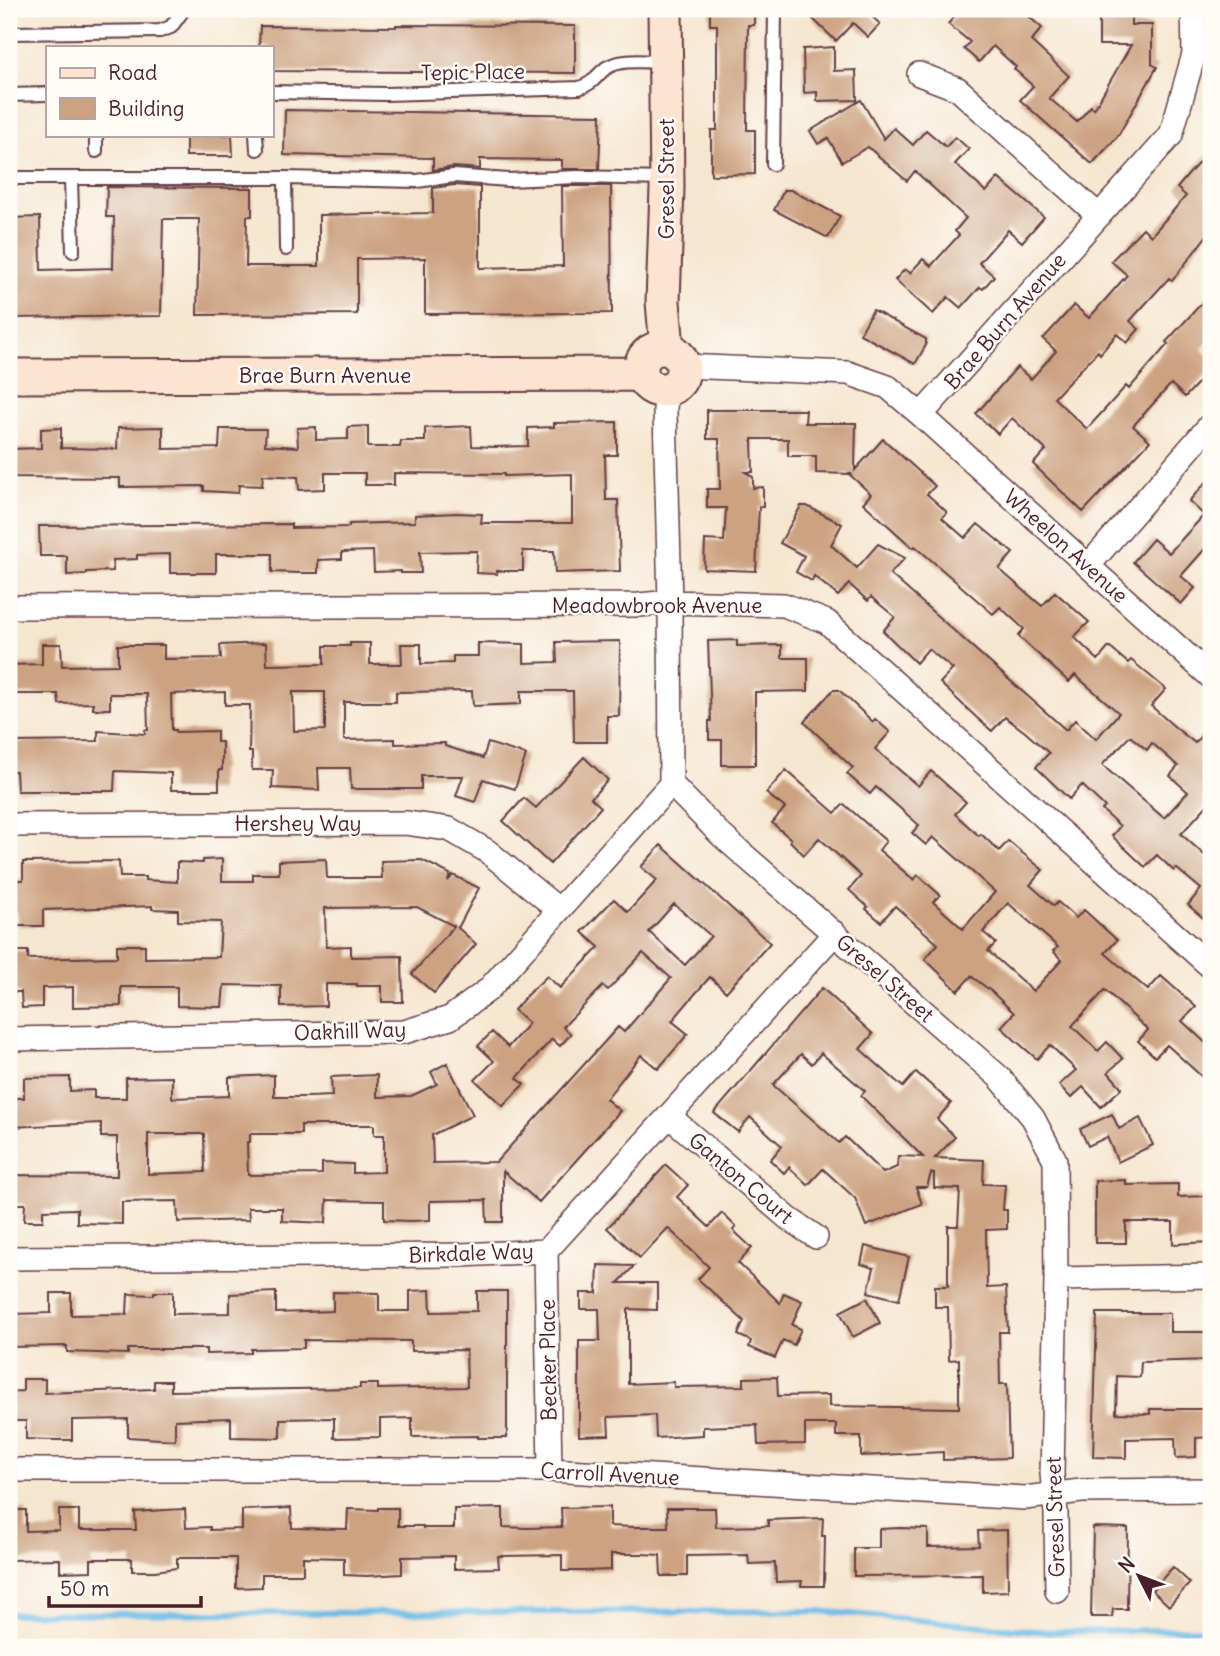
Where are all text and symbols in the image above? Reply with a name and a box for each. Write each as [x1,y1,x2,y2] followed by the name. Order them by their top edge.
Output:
[46,46,273,136] legend
[421,58,525,86] street label: Tepic Place
[108,59,157,86] text: Road
[108,95,184,122] text: Building
[653,118,680,240] street label: Gresel Street
[938,247,1072,395] street label: Brae Burn Avenue
[239,362,411,389] street label: Brae Burn Avenue
[998,483,1134,609] street label: Wheelon Avenue
[552,592,762,619] street label: Meadowbrook Avenue
[235,810,361,837] street label: Hershey Way
[830,928,940,1028] street label: Gresel Street
[293,1016,407,1046] street label: Oakhill Way
[683,1126,799,1230] street label: Ganton Court
[408,1237,534,1269] street label: Birkdale Way
[533,1299,563,1421] street label: Becker Place
[1039,1456,1071,1578] street label: Gresel Street
[540,1457,680,1491] street label: Carroll Avenue
[1104,1540,1174,1610] north arrow
[1113,1552,1140,1578] text: N
[49,1565,201,1609] scale bar
[60,1575,109,1602] text: 50 m

